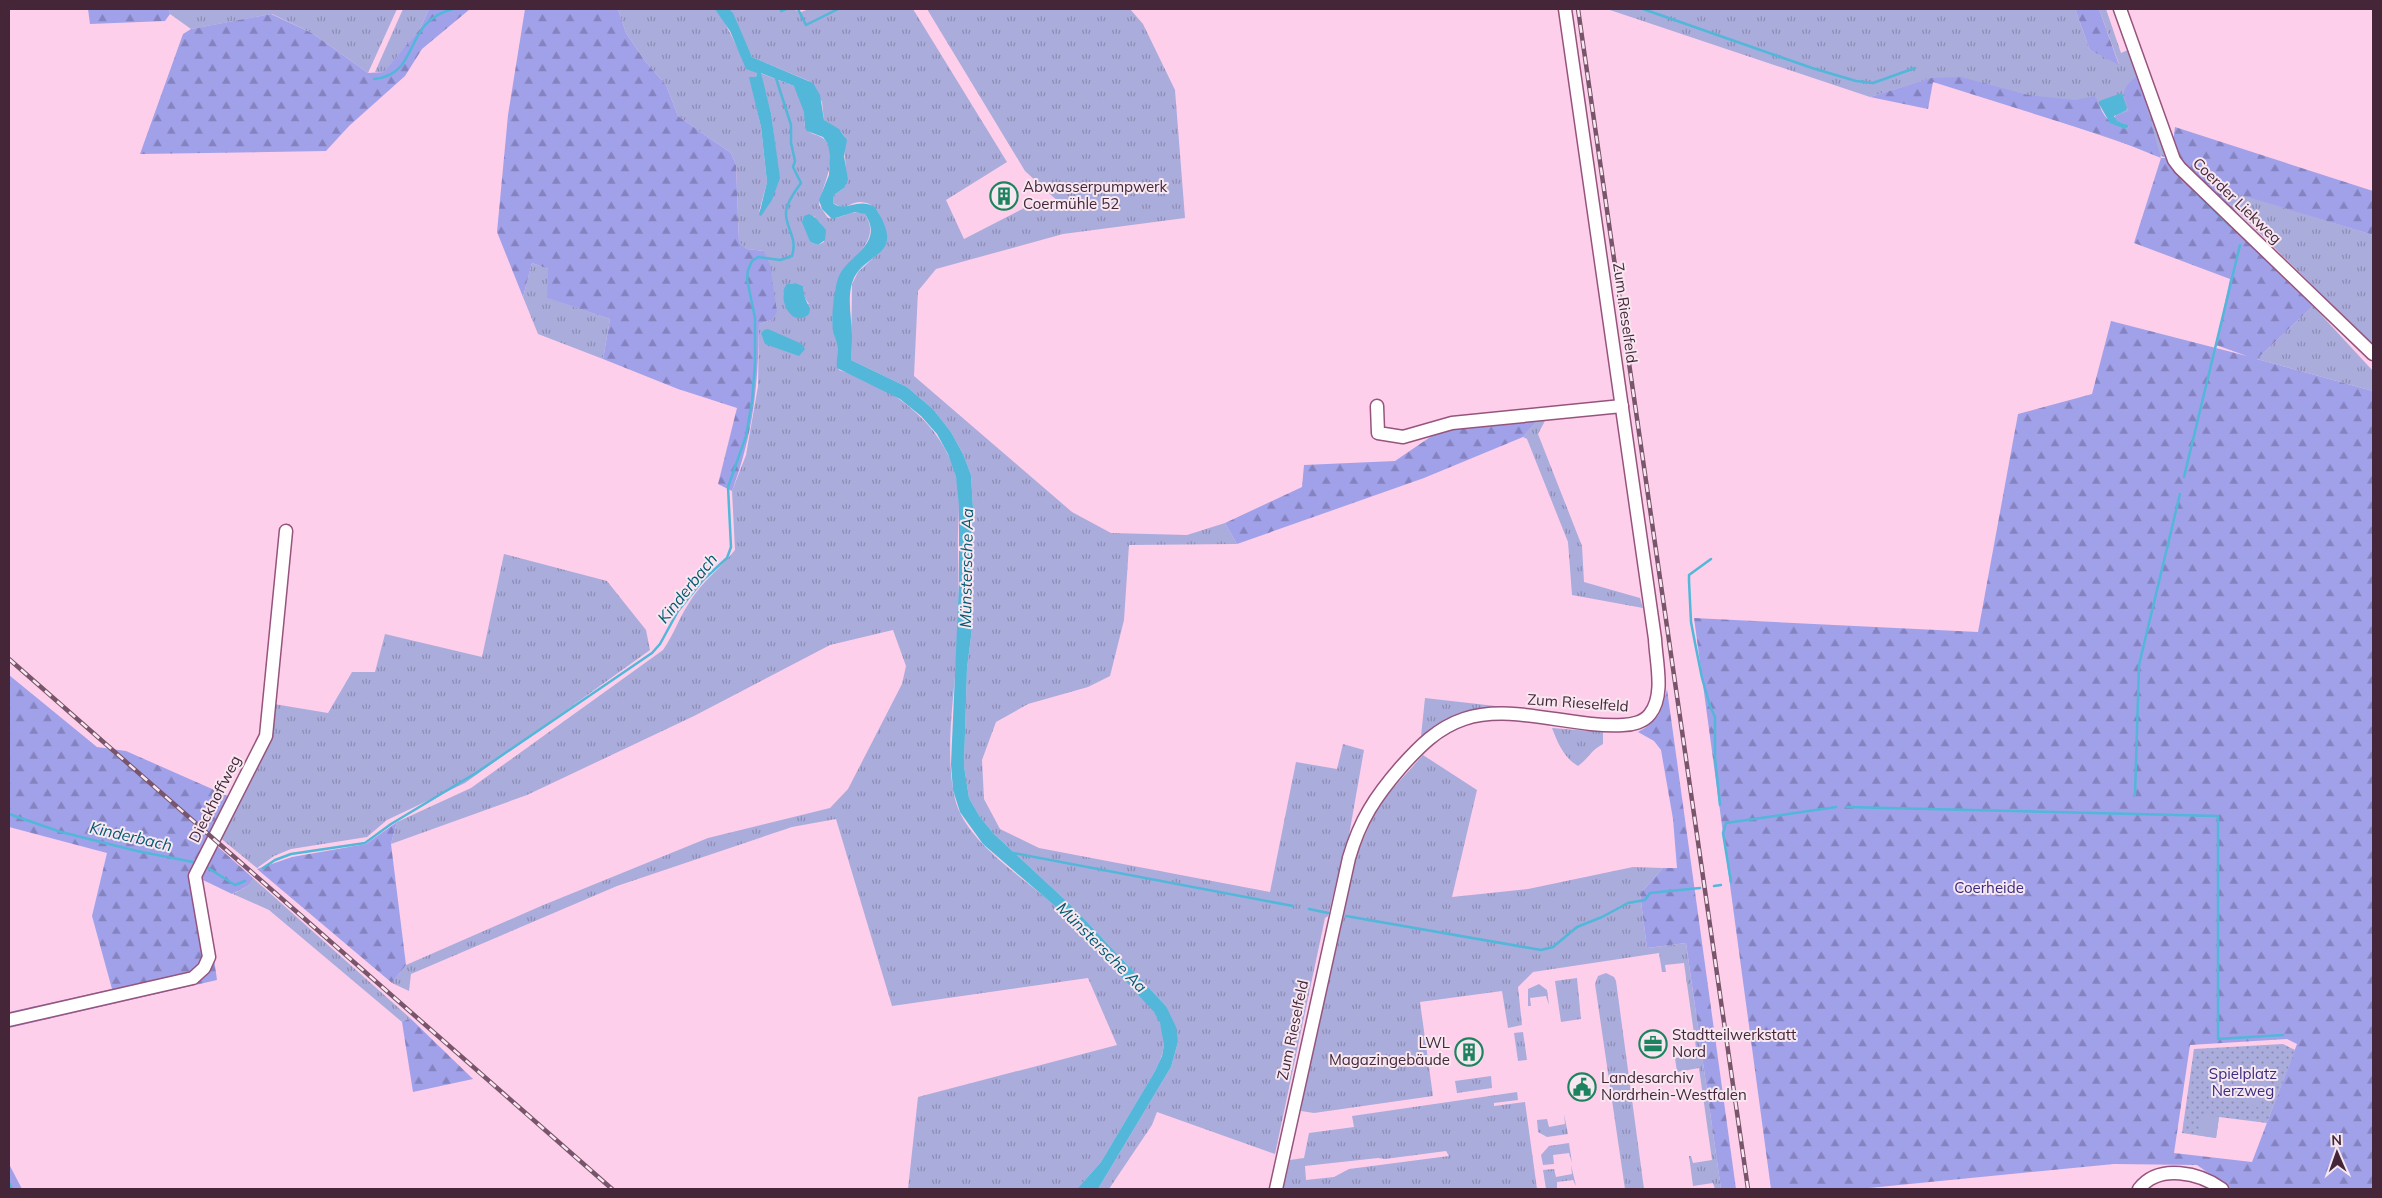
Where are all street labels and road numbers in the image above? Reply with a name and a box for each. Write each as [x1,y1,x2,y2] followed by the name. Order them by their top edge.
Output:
[2189,154,2286,248] street label: Coerder Liekweg
[1609,261,1642,364] street label: Zum Rieselfeld
[1527,689,1629,716] street label: Zum Rieselfeld
[184,752,245,846] street label: Dieckhoffweg
[1273,978,1312,1081] street label: Zum Rieselfeld

